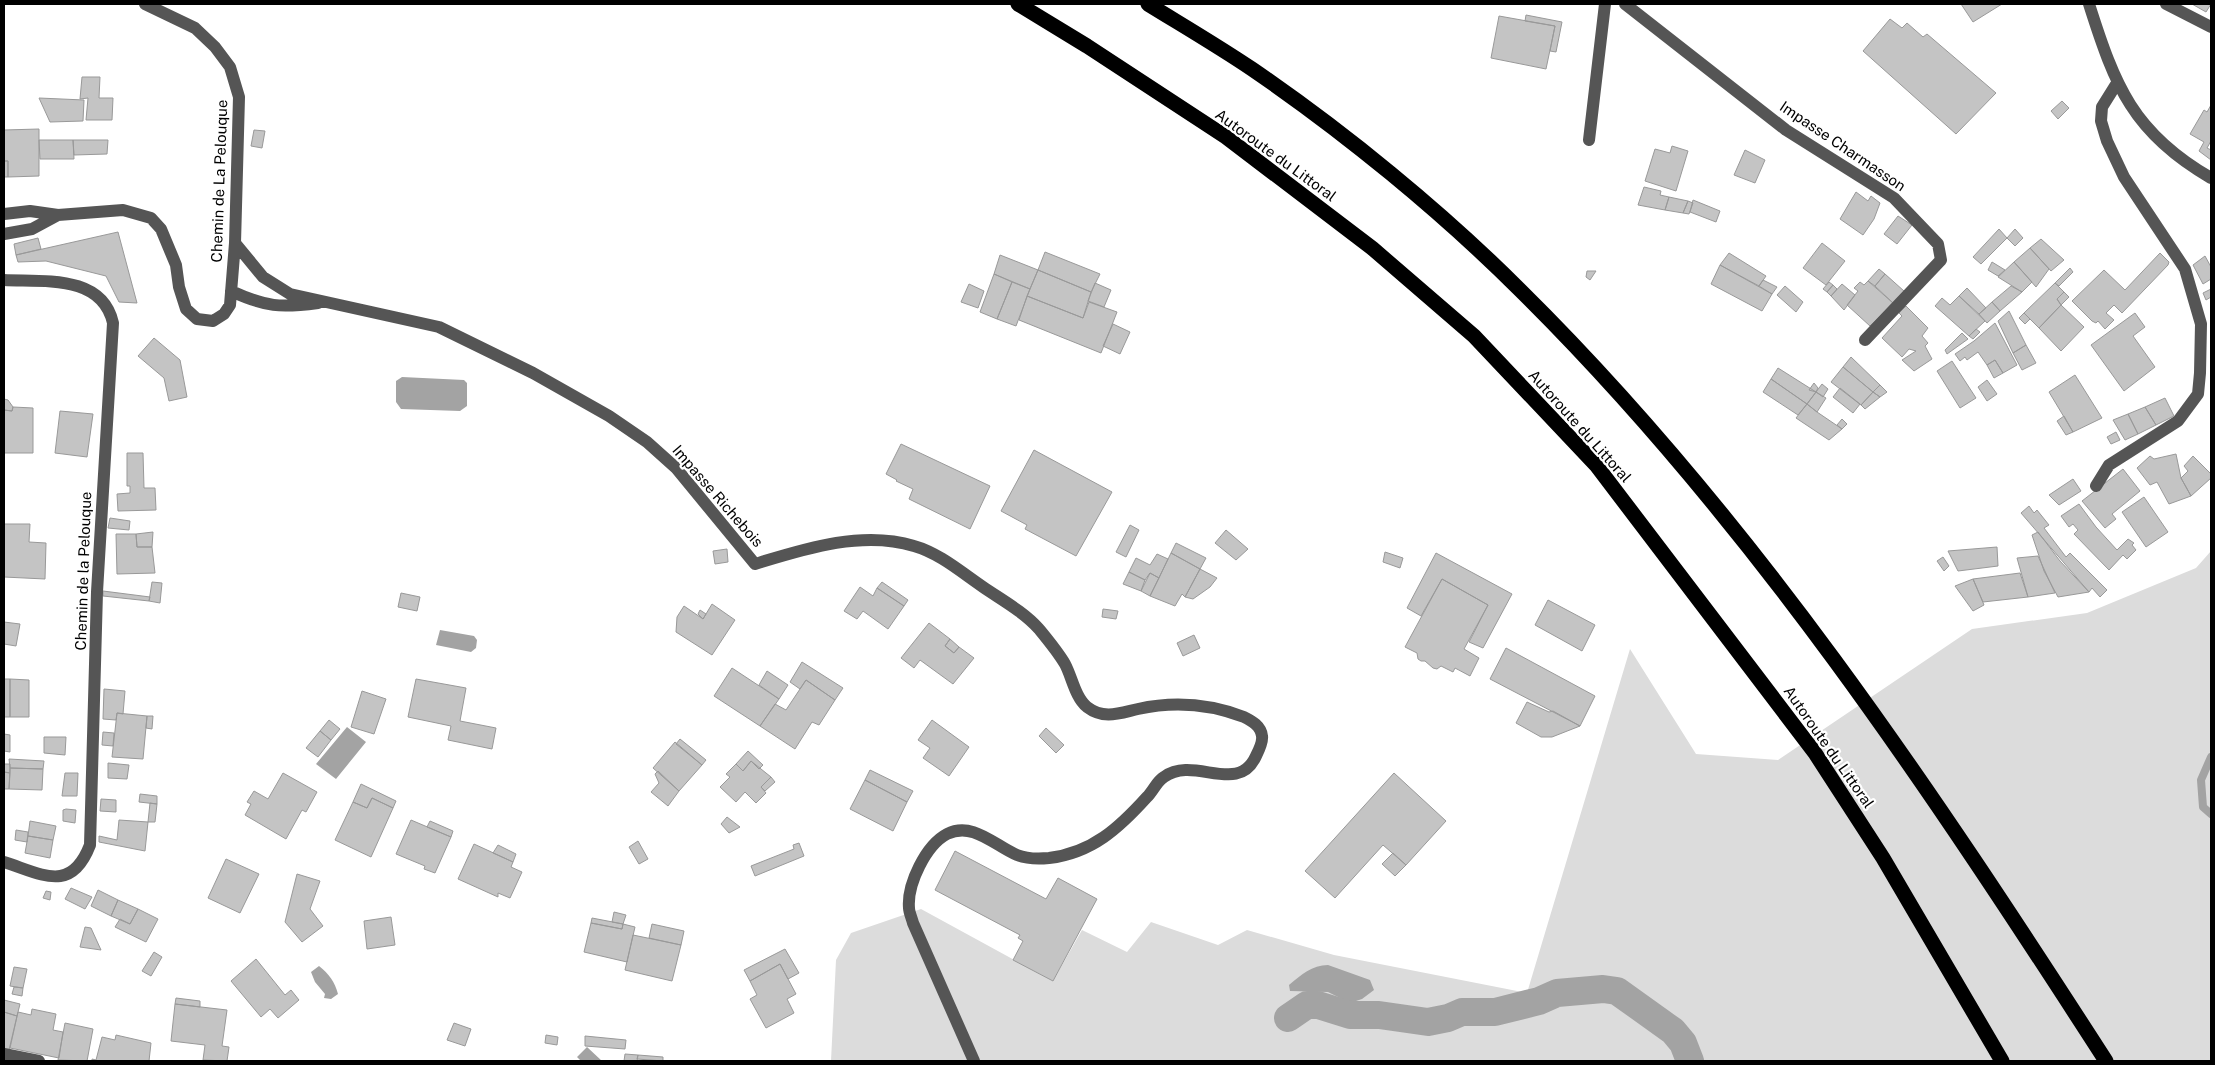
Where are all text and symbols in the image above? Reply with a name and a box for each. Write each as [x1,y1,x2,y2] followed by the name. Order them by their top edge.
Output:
[1777,98,1909,194] street label: Impasse Charmasson
[208,99,230,263] street label: Chemin de La Pelouque
[1212,105,1340,205] street label: Autoroute du Littoral
[1525,366,1635,486] street label: Autoroute du Littoral
[669,442,767,550] street label: Impasse Richebois
[72,491,94,651] street label: Chemin de la Pelouque
[1780,683,1878,811] street label: Autoroute du Littoral

